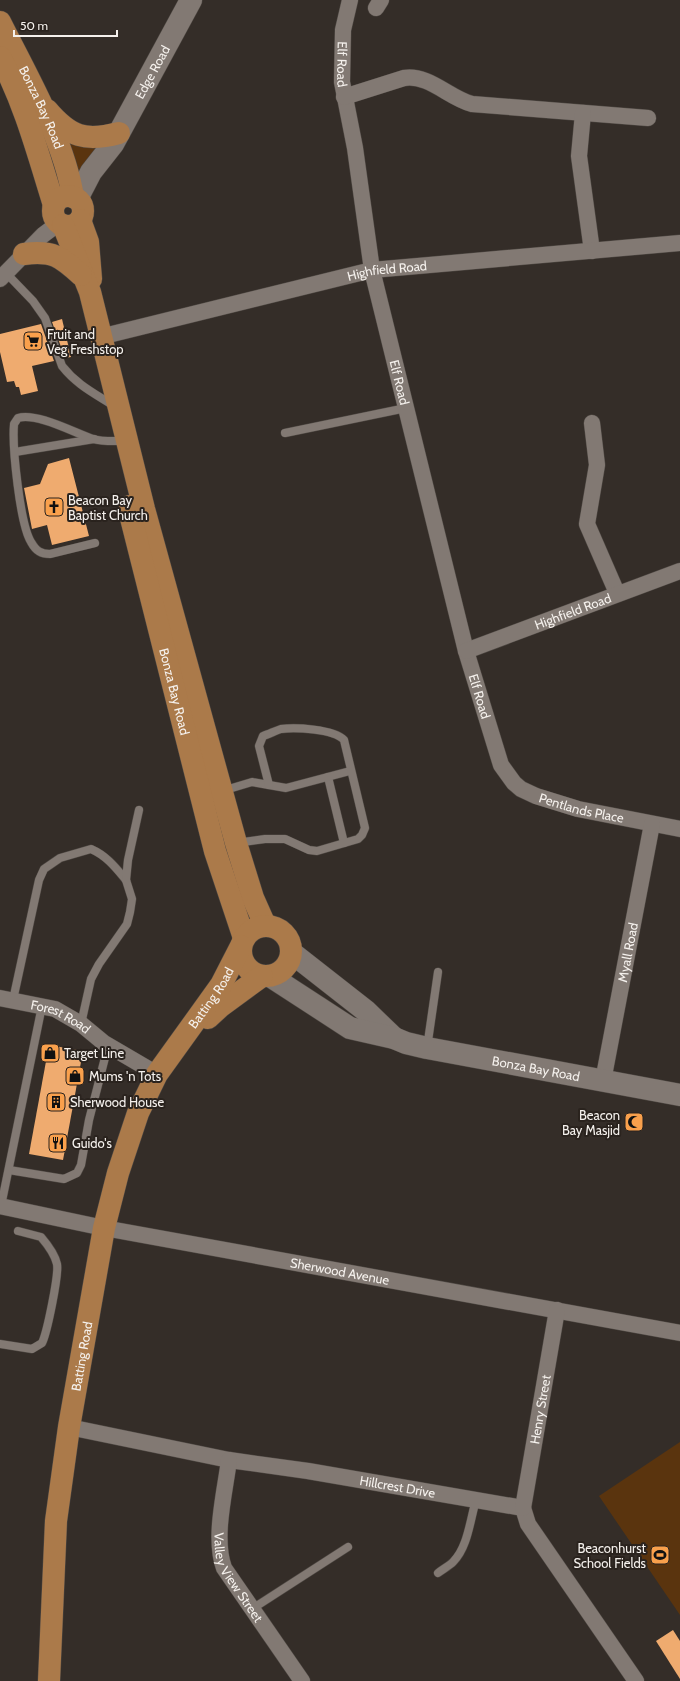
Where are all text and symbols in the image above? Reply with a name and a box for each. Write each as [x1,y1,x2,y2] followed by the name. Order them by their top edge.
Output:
[14,12,117,38] scale bar
[20,18,48,33] text: 50 m
[334,41,351,89] street label: Elf Road
[131,42,173,101] street label: Edge Road
[16,63,67,151] street label: Bonza Bay Road
[345,257,428,284] street label: Highfield Road
[47,326,124,357] place label: Fruit and Veg Freshstop
[22,330,44,352] supermarket icon: Fruit and Veg Freshstop
[386,358,413,406] street label: Elf Road
[68,492,148,523] place label: Beacon Bay Baptist Church
[43,496,65,518] church icon: Beacon Bay Baptist Church
[532,590,613,633] street label: Highfield Road
[156,646,193,737] street label: Bonza Bay Road
[466,672,494,720] street label: Elf Road
[537,789,626,826] street label: Pentlands Place
[614,921,641,983] street label: Myall Road
[185,964,237,1031] street label: Batting Road
[29,996,94,1037] street label: Forest Road
[39,1042,61,1064] shop icon: Target Line
[64,1045,124,1061] place label: Target Line
[491,1052,581,1084] street label: Bonza Bay Road
[64,1065,86,1087] shop icon: Mums 'n Tots
[89,1068,162,1084] place label: Mums 'n Tots
[45,1091,67,1113] building icon: Sherwood House
[70,1094,164,1110] place label: Sherwood House
[562,1107,620,1139] place label: Beacon Bay Masjid
[623,1111,645,1133] mosque icon: Beacon Bay Masjid
[47,1132,69,1154] restaurant icon: Guido's
[72,1135,112,1151] place label: Guido's
[289,1254,391,1288] street label: Sherwood Avenue
[67,1320,95,1392] street label: Batting Road
[526,1373,554,1445] street label: Henry Street
[359,1472,437,1501] street label: Hillcrest Drive
[211,1533,267,1625] street label: Valley View Street
[573,1540,647,1571] place label: Beaconhurst School Fields
[649,1544,671,1566] sports icon: Beaconhurst School Fields

